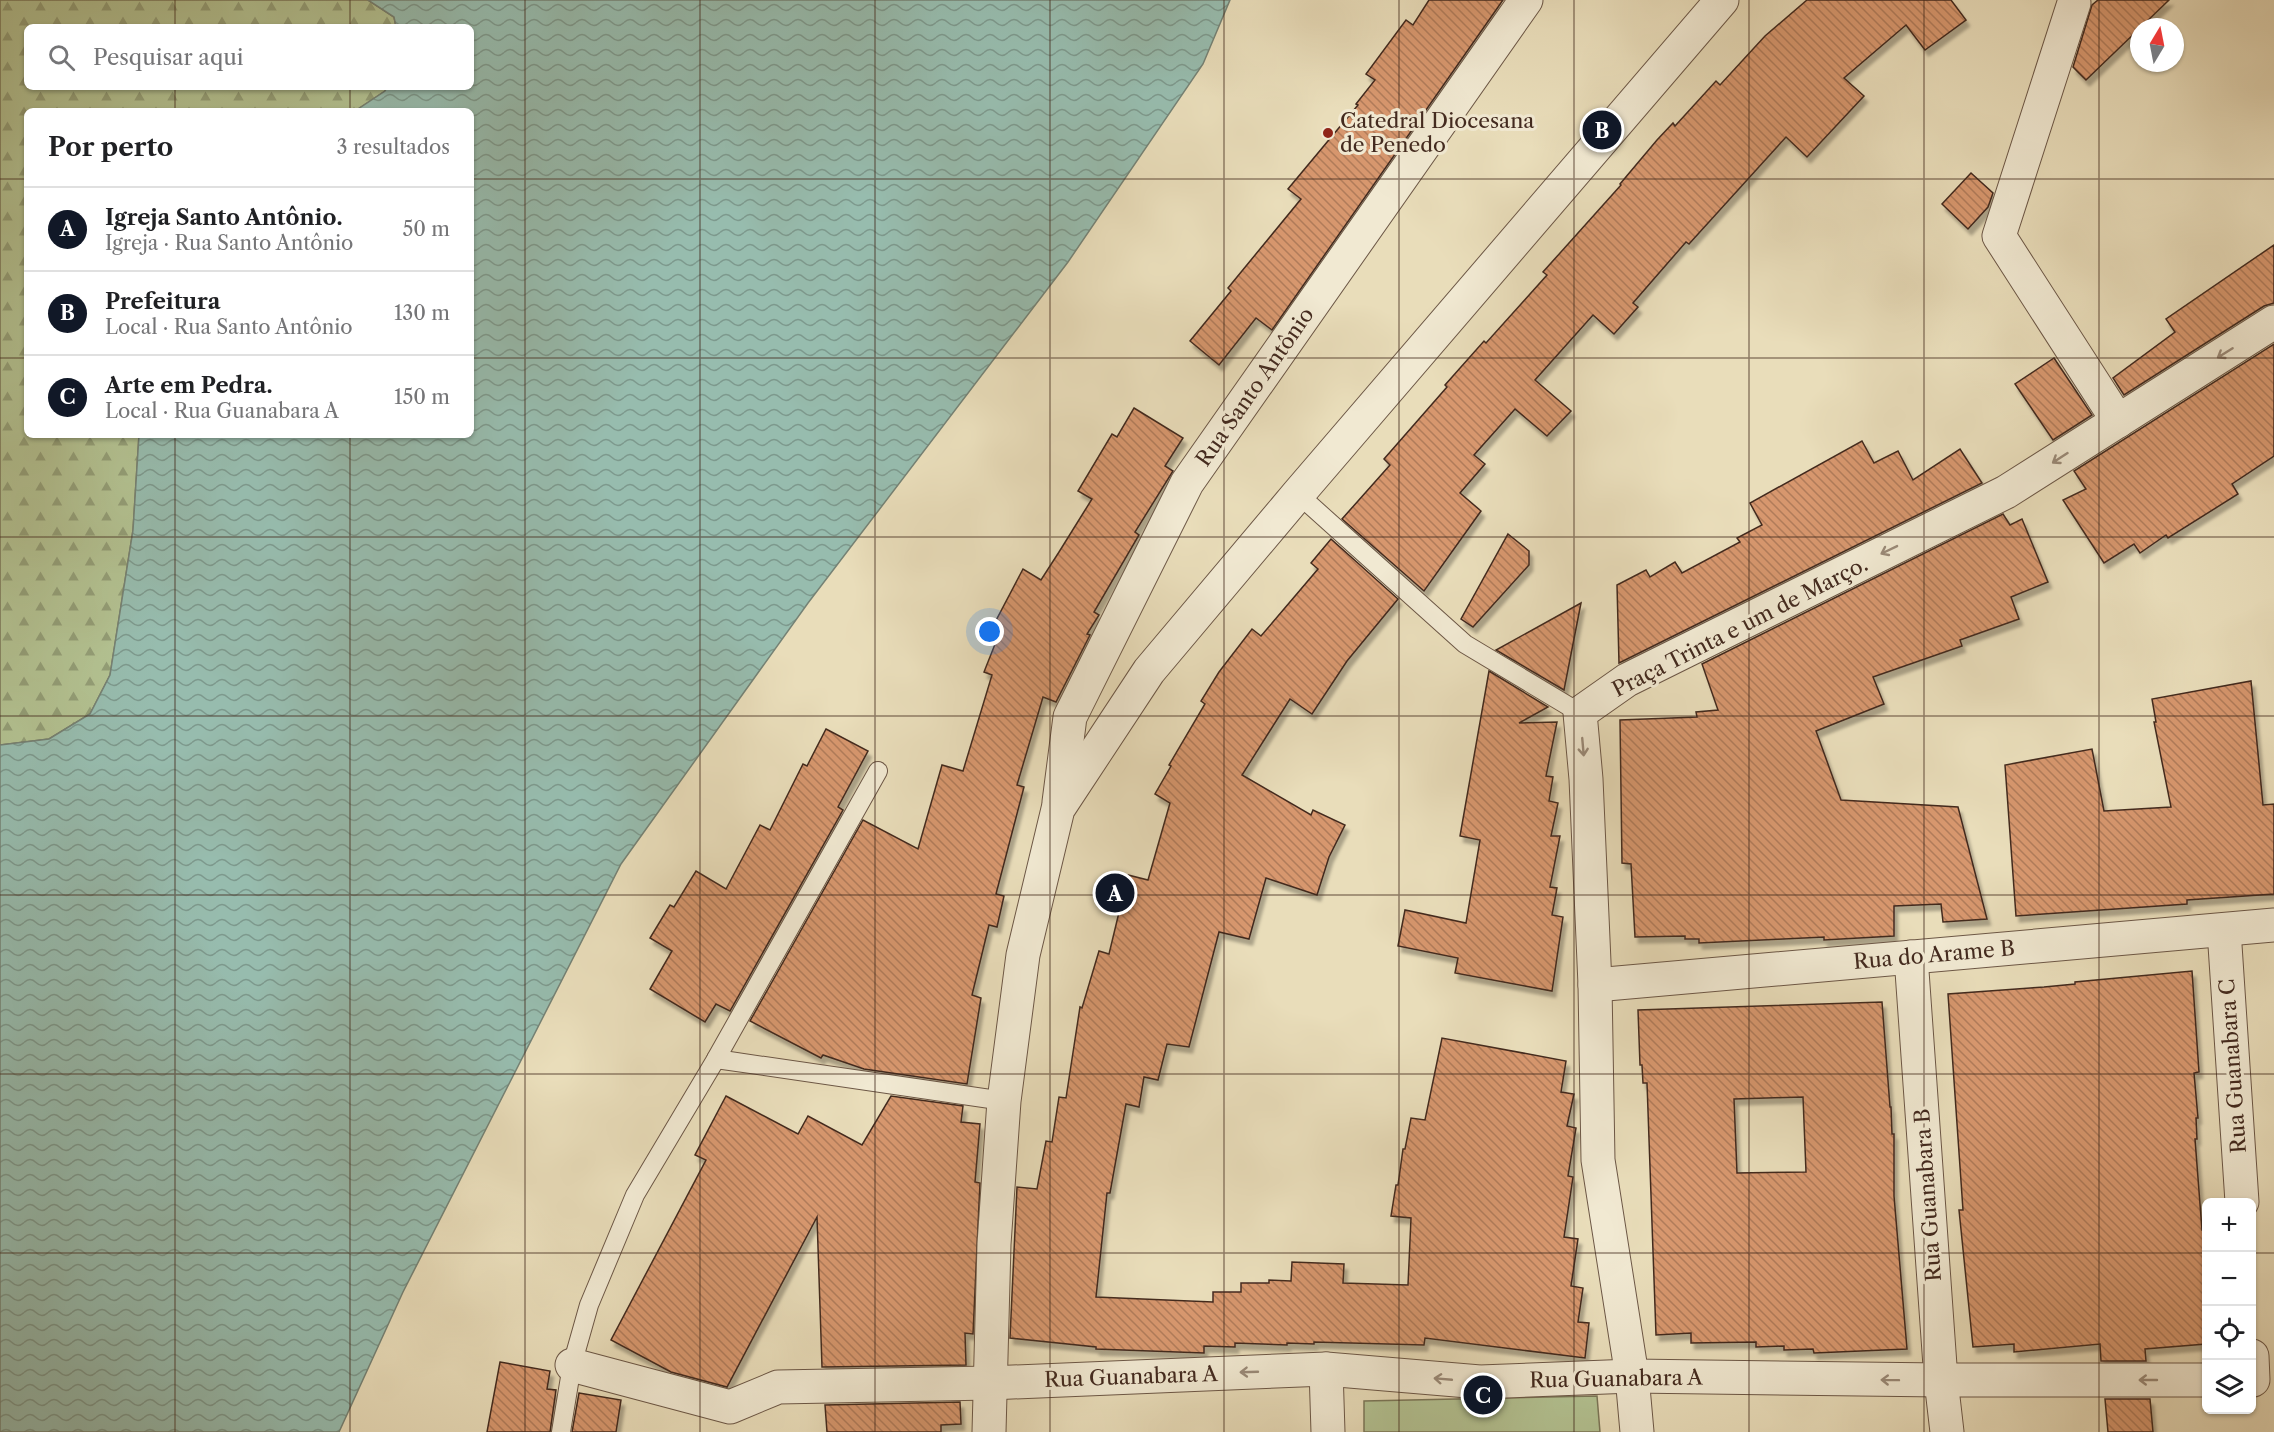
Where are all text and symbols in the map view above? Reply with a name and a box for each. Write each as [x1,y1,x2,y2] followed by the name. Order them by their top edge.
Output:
[2130,18,2184,72] north arrow
[24,24,474,90] search box
[45,41,78,74] icon: search
[93,44,243,71] text: Pesquisar aqui
[1340,108,1535,157] place label: Catedral Diocesana de Penedo
[1582,108,1622,152] pin: B
[1321,126,1335,140] marker: Catedral Diocesana de Penedo
[48,131,173,163] text: Por perto
[337,135,450,159] text: 3 resultados
[105,204,343,231] text: Igreja Santo Antônio.
[60,217,75,241] text: A
[403,217,450,241] text: 50 m
[105,231,353,255] text: Igreja · Rua Santo Antônio
[105,288,220,315] text: Prefeitura
[60,301,75,325] text: B
[394,301,450,325] text: 130 m
[1190,303,1319,471] street label: Rua Santo Antônio
[105,315,353,339] text: Local · Rua Santo Antônio
[2217,347,2233,359] one-way arrow
[105,372,273,399] text: Arte em Pedra.
[59,385,76,409] text: C
[394,385,450,409] text: 150 m
[105,399,339,423] text: Local · Rua Guanabara A
[2052,452,2069,464] one-way arrow
[1880,545,1898,557] one-way arrow
[1608,551,1872,702] street label: Praça Trinta e um de Março.
[975,617,1004,646] your location
[1578,737,1589,757] one-way arrow
[1096,870,1134,916] pin: A
[1852,935,2016,974] street label: Rua do Arame B
[2214,978,2251,1154] street label: Rua Guanabara C
[1909,1108,1946,1282] street label: Rua Guanabara B
[2202,1198,2256,1414] map controls
[2202,1198,2256,1252] button: +
[2202,1252,2256,1306] button: −
[2202,1306,2256,1360] button: locate
[2202,1360,2256,1414] button: layers
[1044,1361,1219,1392] street label: Rua Guanabara A
[1529,1364,1703,1393] street label: Rua Guanabara A
[1239,1367,1259,1378] one-way arrow
[1464,1372,1502,1418] pin: C
[1434,1373,1454,1384] one-way arrow
[1881,1374,1901,1385] one-way arrow
[2139,1374,2159,1386] one-way arrow

